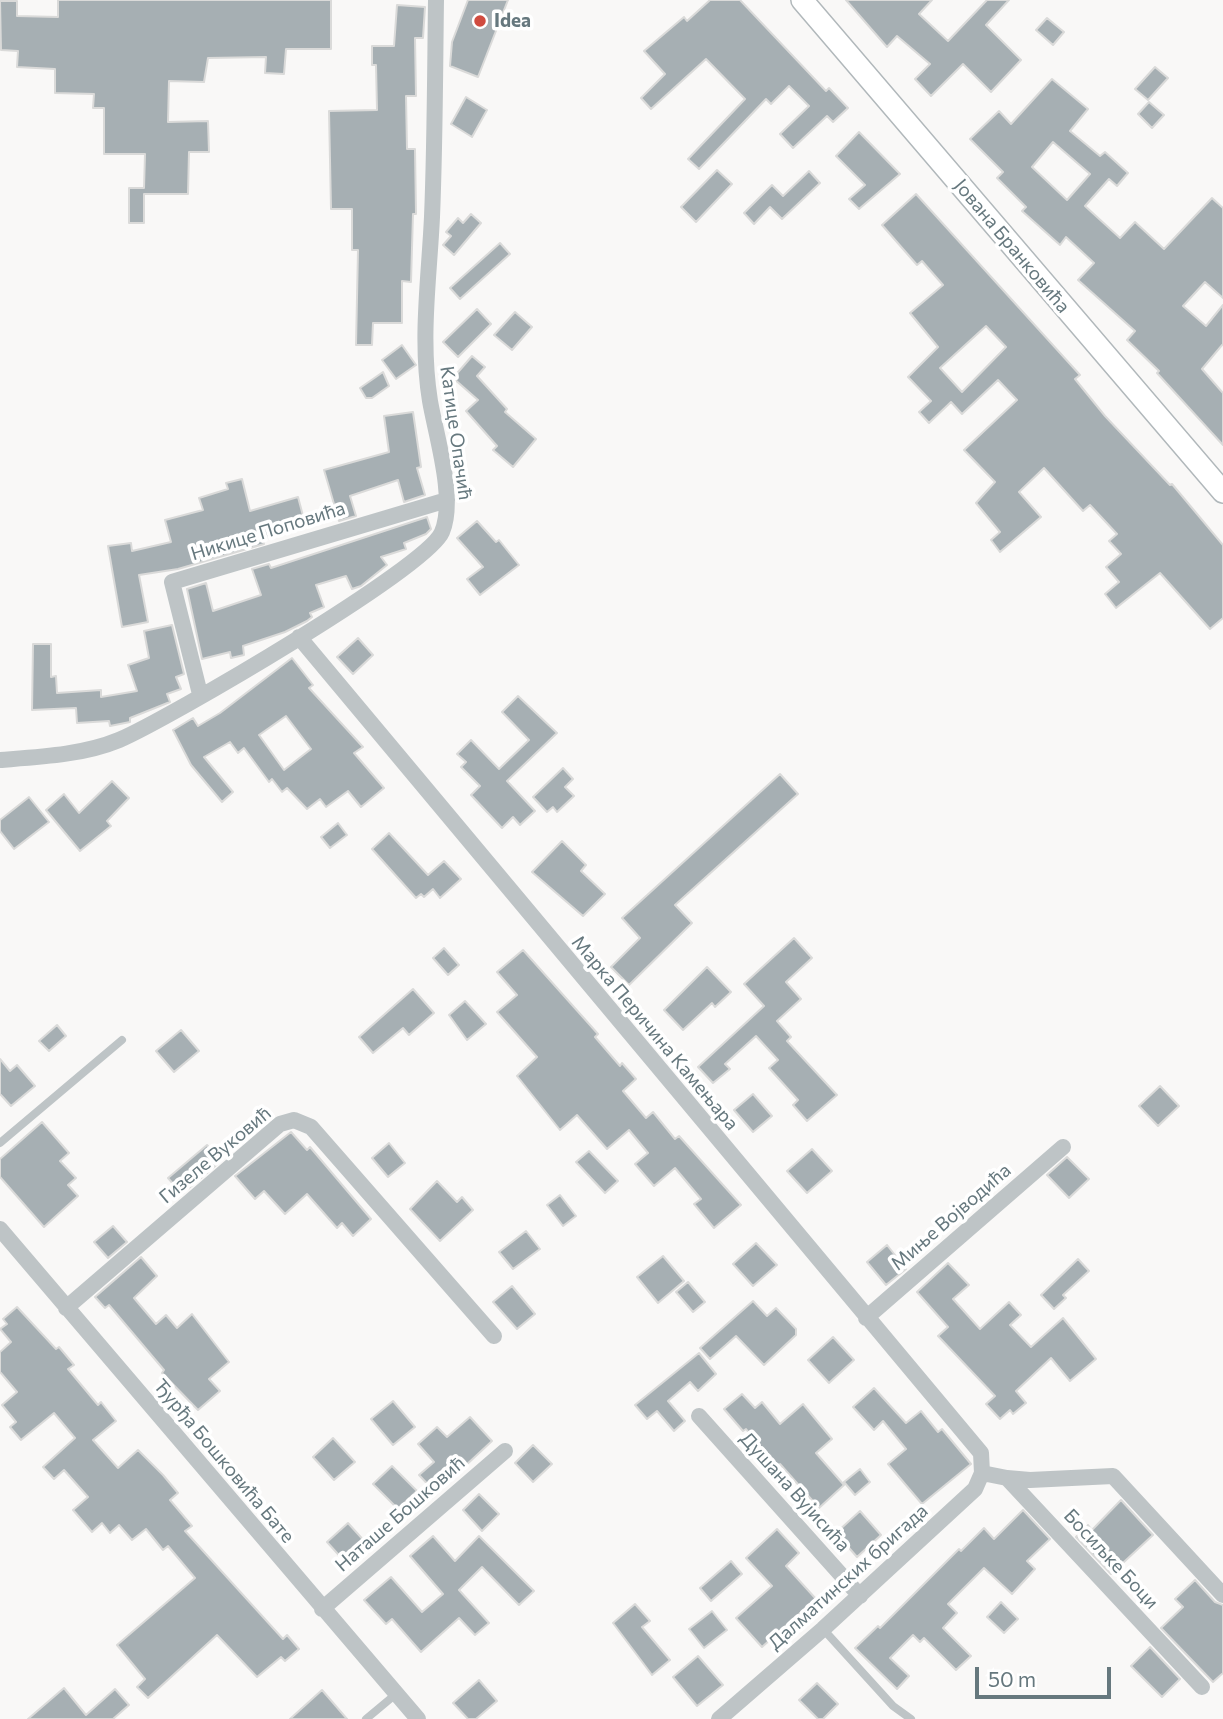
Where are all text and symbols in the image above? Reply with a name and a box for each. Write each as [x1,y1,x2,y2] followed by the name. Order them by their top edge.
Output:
[494,10,531,32] place label: Idea
[472,13,488,29] marker: Idea
[949,174,1075,318] street label: Јована Бранковића
[435,364,477,502] street label: Катице Опачић
[188,497,348,565] street label: Никице Поповића
[567,931,743,1135] street label: Марка Перичина Камењара
[155,1102,275,1208] street label: Гизеле Вуковић
[886,1159,1016,1275] street label: Миње Војводића
[149,1375,299,1547] street label: Ђурђа Бошковића Бате
[735,1427,855,1557] street label: Душана Вујисића
[331,1452,469,1576] street label: Наташе Бошковић
[764,1499,932,1655] street label: Далматинских бригада
[1059,1504,1163,1614] street label: Босиљке Боци
[978,1652,1114,1696] scale bar
[988,1666,1036,1691] text: 50 m

